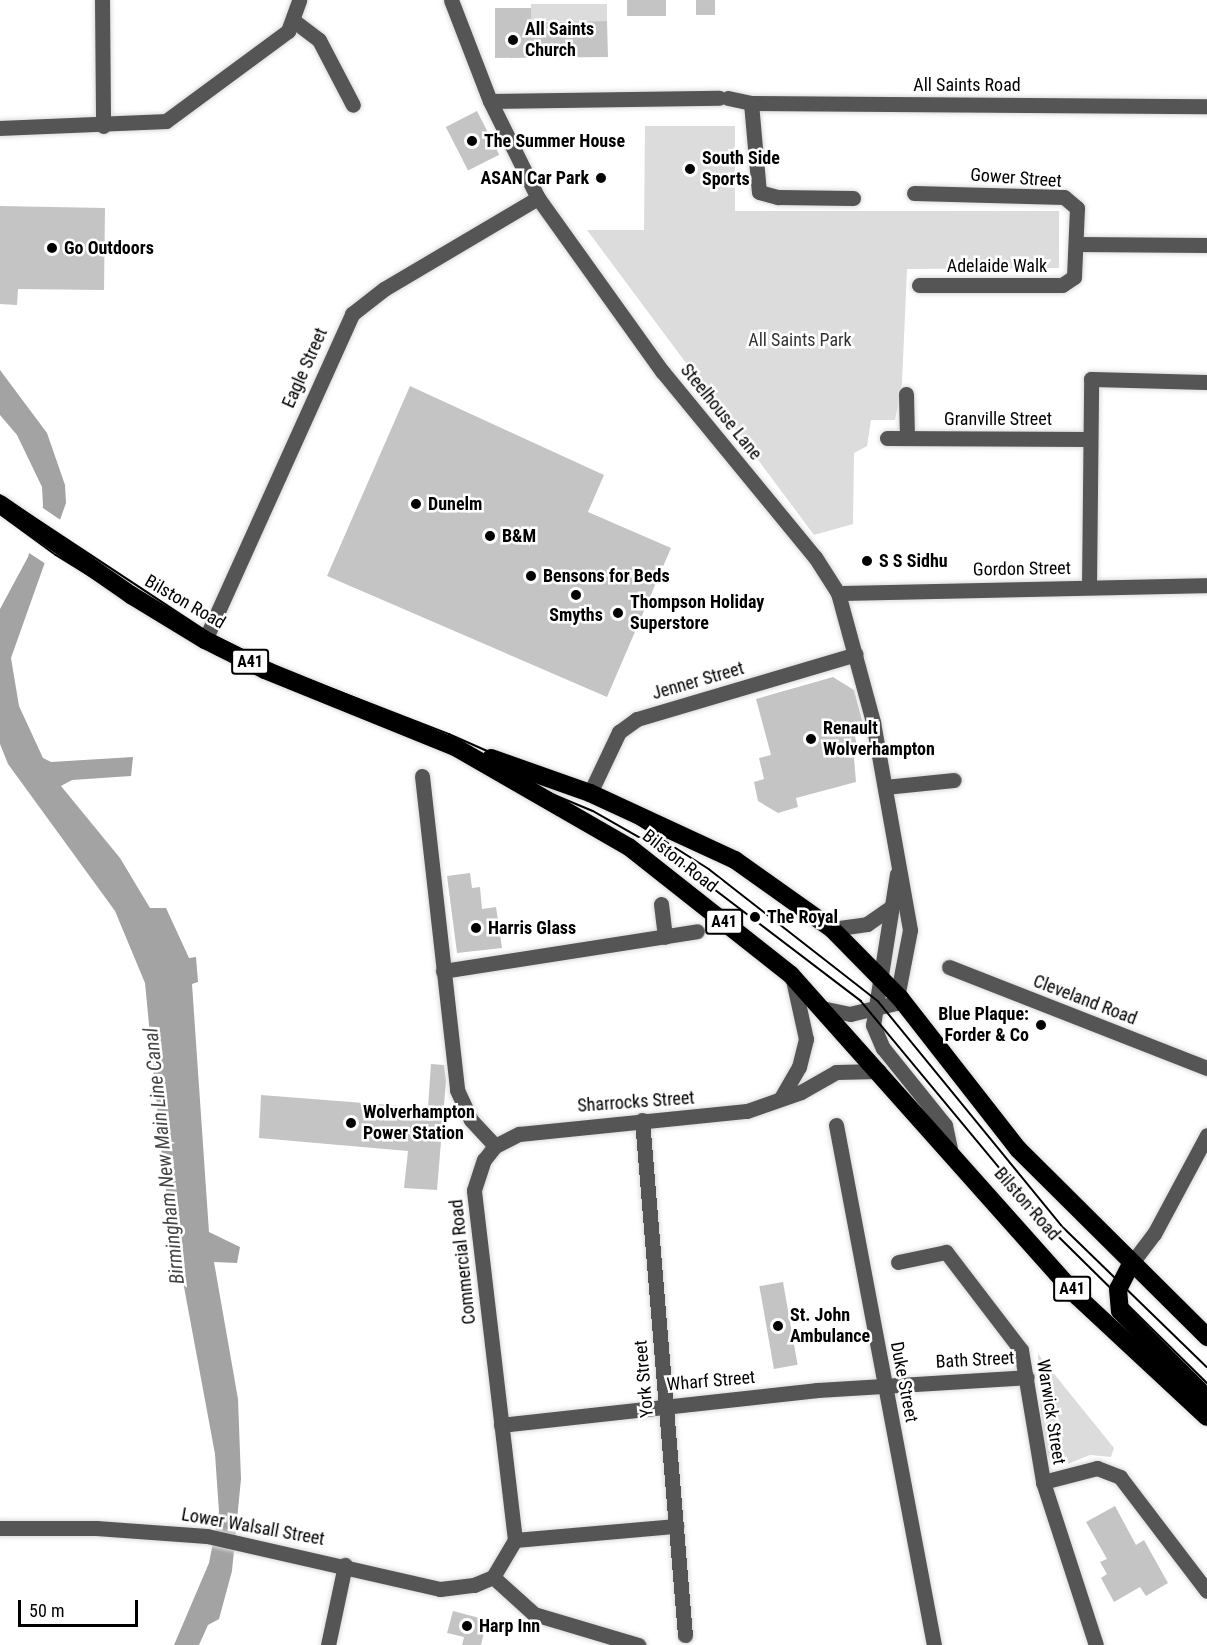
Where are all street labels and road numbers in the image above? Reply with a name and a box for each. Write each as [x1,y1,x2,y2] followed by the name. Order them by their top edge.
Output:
[913,74,1021,96] street label: All Saints Road
[970,164,1062,192] street label: Gower Street
[947,255,1047,277] street label: Adelaide Walk
[278,325,332,411] street label: Eagle Street
[676,360,766,464] street label: Steelhouse Lane
[944,408,1052,430] street label: Granville Street
[973,557,1071,581] street label: Gordon Street
[141,570,229,634] street label: Bilston Road
[230,649,270,675] road number: A41
[649,658,747,704] street label: Jenner Street
[638,825,722,897] street label: Bilston Road
[704,909,744,935] road number: A41
[1030,970,1140,1030] street label: Cleveland Road
[577,1087,695,1117] street label: Sharrocks Street
[989,1163,1065,1245] street label: Bilston Road
[446,1198,480,1326] street label: Commercial Road
[1052,1276,1092,1302] road number: A41
[630,1339,658,1419] street label: York Street
[886,1340,922,1424] street label: Duke Street
[935,1347,1015,1373] street label: Bath Street
[1032,1358,1070,1466] street label: Warwick Street
[666,1366,756,1396] street label: Wharf Street
[180,1504,326,1550] street label: Lower Walsall Street

